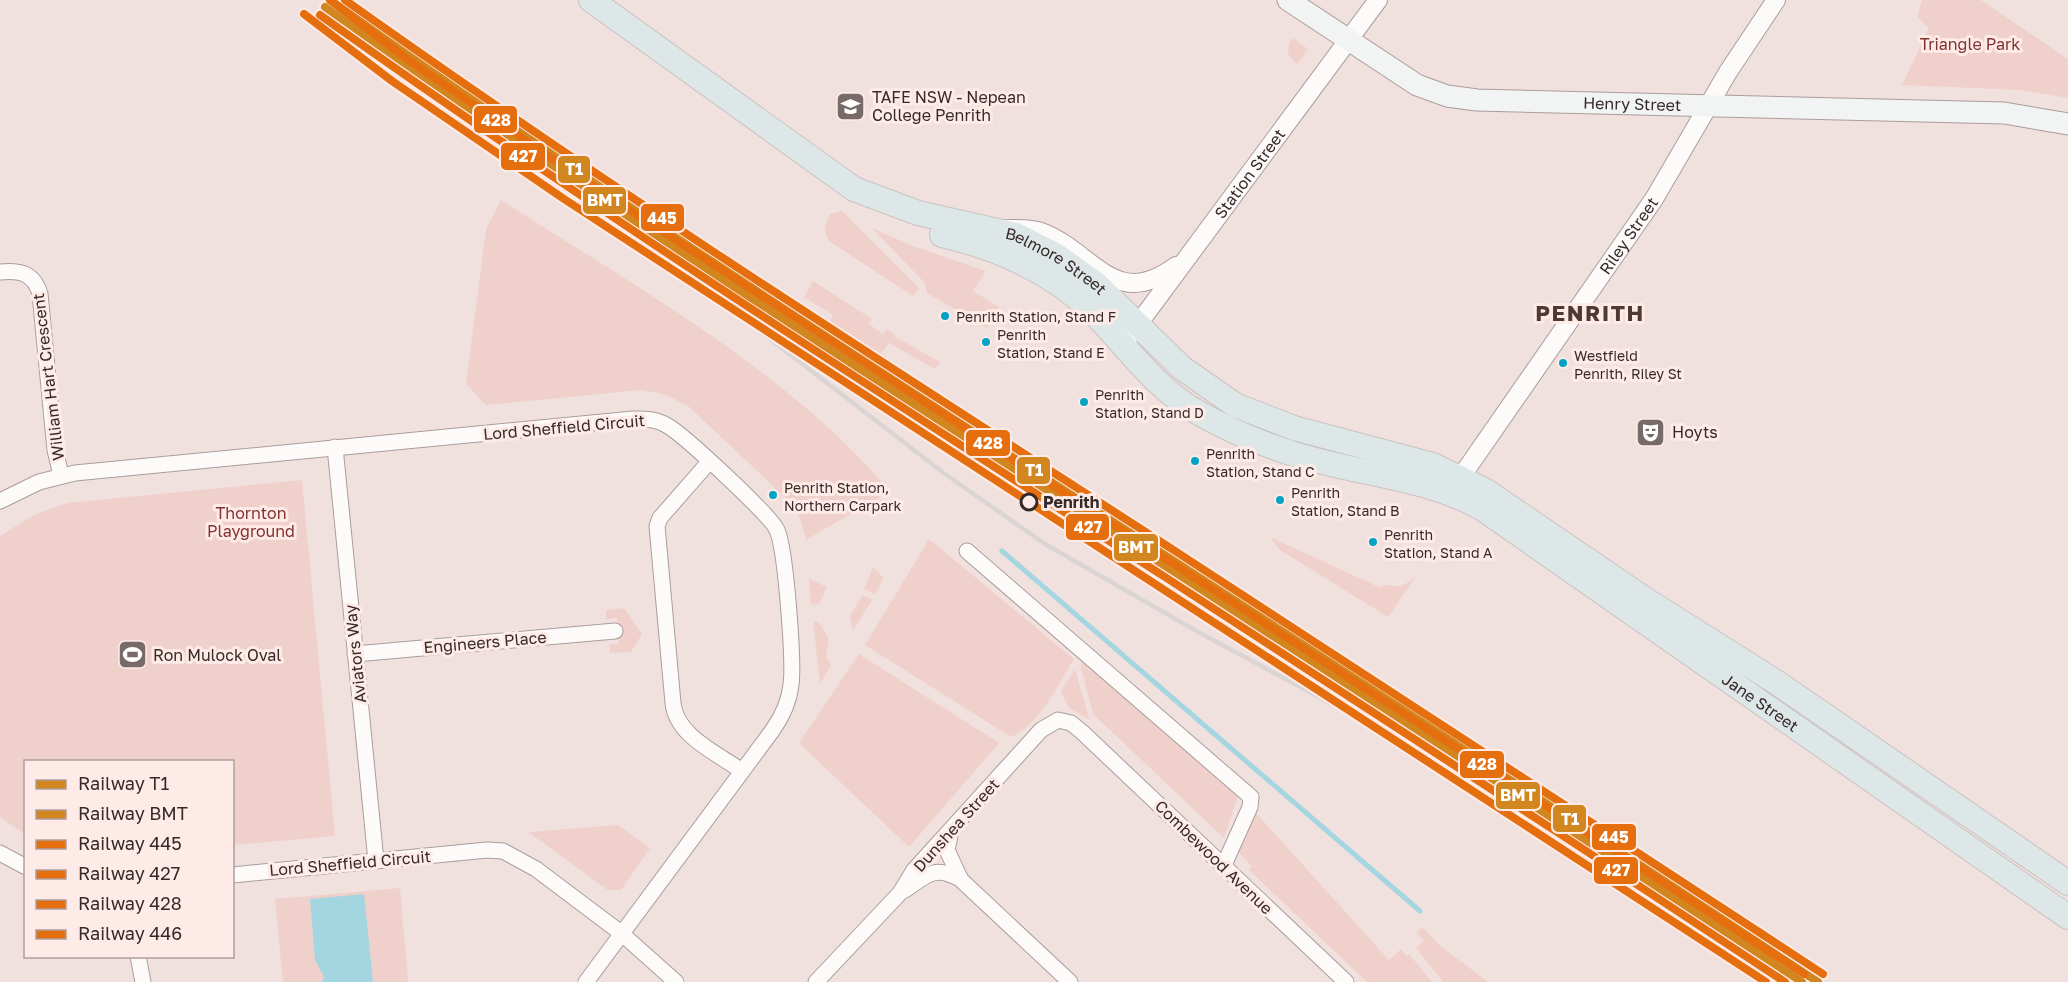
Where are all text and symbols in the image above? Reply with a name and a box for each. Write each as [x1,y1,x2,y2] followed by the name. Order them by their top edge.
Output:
[1920,34,2020,54] park label: Triangle Park
[872,87,1026,125] place label: TAFE NSW - Nepean College Penrith
[835,90,867,122] school or university icon: TAFE NSW - Nepean College Penrith
[1583,93,1682,115] street label: Henry Street
[473,105,518,134] line badge: 428
[481,110,511,130] text: 428
[1210,125,1289,222] street label: Station Street
[500,142,546,171] line badge: 427
[509,146,538,166] text: 427
[557,155,591,184] line badge: T1
[565,159,583,179] text: T1
[582,186,627,215] line badge: BMT
[587,190,624,210] text: BMT
[1595,193,1662,278] street label: Riley Street
[640,203,685,232] line badge: 445
[647,208,677,228] text: 445
[1004,223,1111,299] street label: Belmore Street
[28,292,68,462] street label: William Hart Crescent
[1535,299,1645,326] district label: PENRITH
[956,308,1116,325] place label: Penrith Station, Stand F
[939,310,951,322] marker: Penrith Station, Stand F
[997,326,1105,361] place label: Penrith Station, Stand E
[980,336,992,348] marker: Penrith Station, Stand E
[1574,347,1682,382] place label: Westfield Penrith, Riley St
[1557,357,1569,369] marker: Westfield Penrith, Riley St
[1095,386,1204,421] place label: Penrith Station, Stand D
[1078,396,1090,408] marker: Penrith Station, Stand D
[482,410,646,444] street label: Lord Sheffield Circuit
[1635,416,1667,448] theatre icon: Hoyts
[1672,422,1718,442] place label: Hoyts
[965,429,1011,457] line badge: 428
[973,433,1003,453] text: 428
[1206,445,1315,480] place label: Penrith Station, Stand C
[1189,455,1201,467] marker: Penrith Station, Stand C
[1016,456,1051,485] line badge: T1
[1025,460,1043,480] text: T1
[784,479,902,514] place label: Penrith Station, Northern Carpark
[1291,484,1399,519] place label: Penrith Station, Stand B
[767,489,779,501] marker: Penrith Station, Northern Carpark
[1043,492,1099,512] place label: Penrith
[1020,493,1038,511] marker: Penrith
[1274,494,1286,506] marker: Penrith Station, Stand B
[207,503,295,541] park label: Thornton Playground
[1065,513,1110,541] line badge: 427
[1074,517,1103,537] text: 427
[1384,526,1493,561] place label: Penrith Station, Stand A
[1113,533,1159,562] line badge: BMT
[1367,536,1379,548] marker: Penrith Station, Stand A
[1118,537,1155,557] text: BMT
[340,604,370,704] street label: Aviators Way
[423,627,547,657] street label: Engineers Place
[116,639,148,671] sports icon: Ron Mulock Oval
[153,645,281,665] place label: Ron Mulock Oval
[1718,669,1802,736] street label: Jane Street
[1459,750,1505,779] line badge: 428
[1467,754,1497,774] text: 428
[24,760,234,958] legend
[78,772,169,794] text: Railway T1
[909,774,1003,876] street label: Dunshea Street
[1495,781,1541,810] line badge: BMT
[1500,785,1537,805] text: BMT
[1151,796,1277,918] street label: Combewood Avenue
[78,802,188,824] text: Railway BMT
[1552,804,1587,833] line badge: T1
[1561,809,1579,829] text: T1
[1591,823,1637,851] line badge: 445
[1599,827,1629,847] text: 445
[78,832,182,854] text: Railway 445
[268,846,432,880] street label: Lord Sheffield Circuit
[1593,856,1639,885] line badge: 427
[1602,860,1631,880] text: 427
[78,862,180,884] text: Railway 427
[78,892,182,914] text: Railway 428
[78,922,182,944] text: Railway 446

